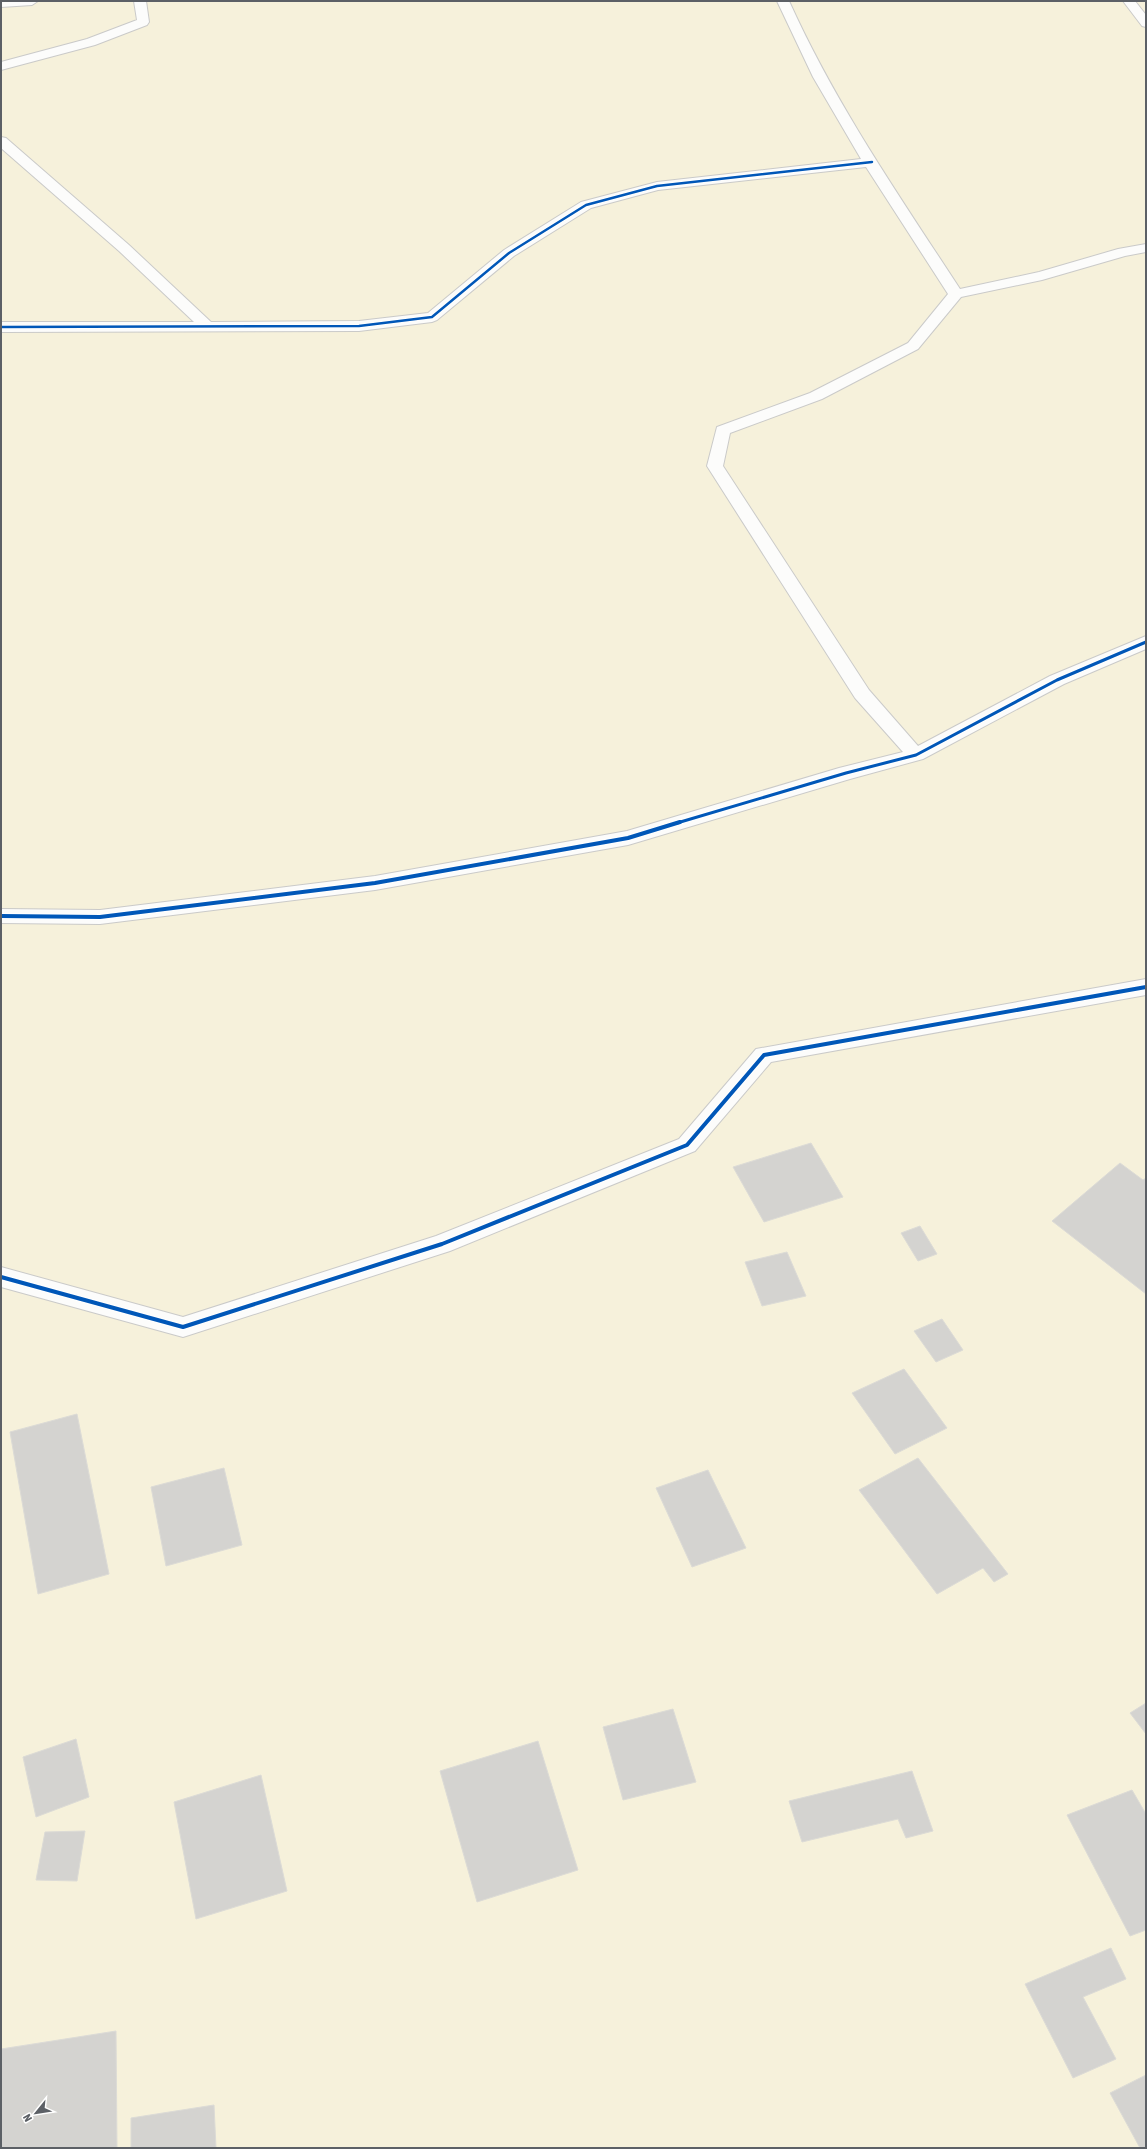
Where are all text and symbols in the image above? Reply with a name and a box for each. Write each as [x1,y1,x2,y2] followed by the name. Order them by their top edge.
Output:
[16,2093,56,2133] north arrow
[21,2112,34,2124] text: N

